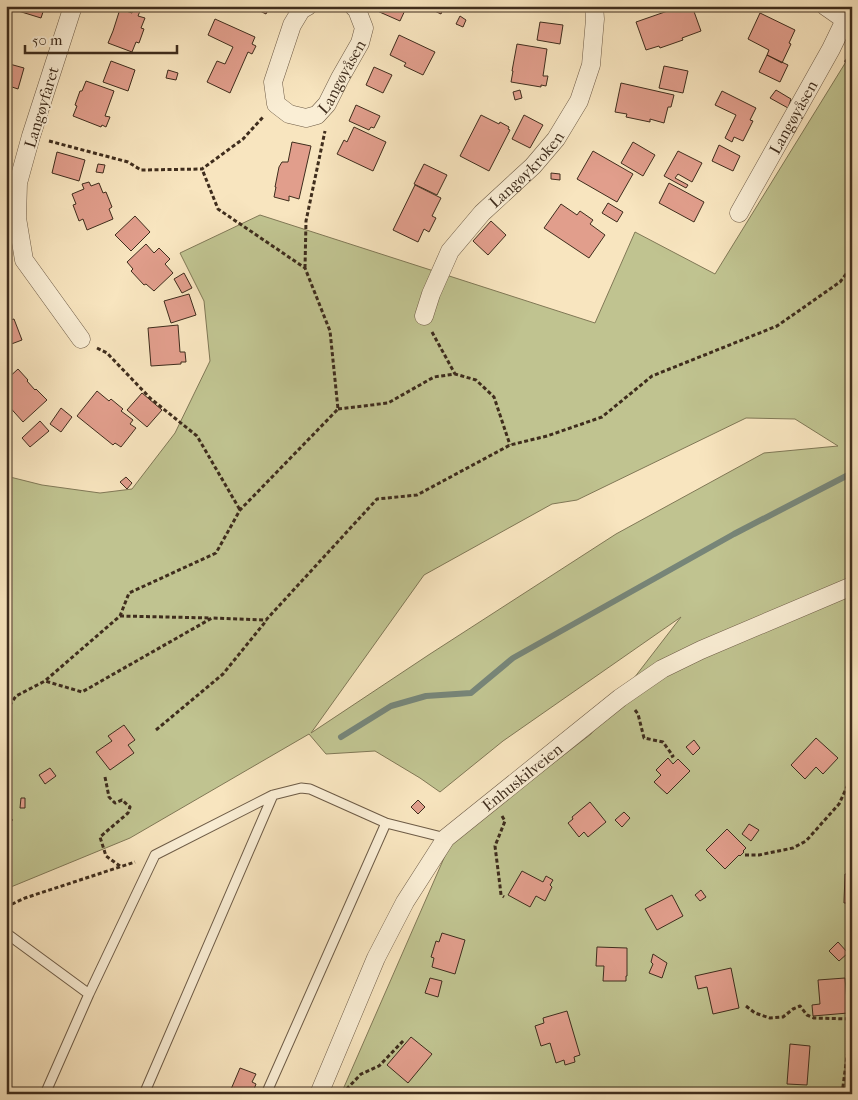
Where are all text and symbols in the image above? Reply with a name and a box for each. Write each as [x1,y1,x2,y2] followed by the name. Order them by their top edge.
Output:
[25,22,178,54] scale bar
[32,31,63,49] text: 50 m
[314,36,370,118] street label: Langøyåsen
[20,64,63,150] street label: Langøyfaret
[765,77,822,157] street label: Langøyåsen
[485,128,569,212] street label: Langøykroken
[478,739,567,815] street label: Enhuskilveien

